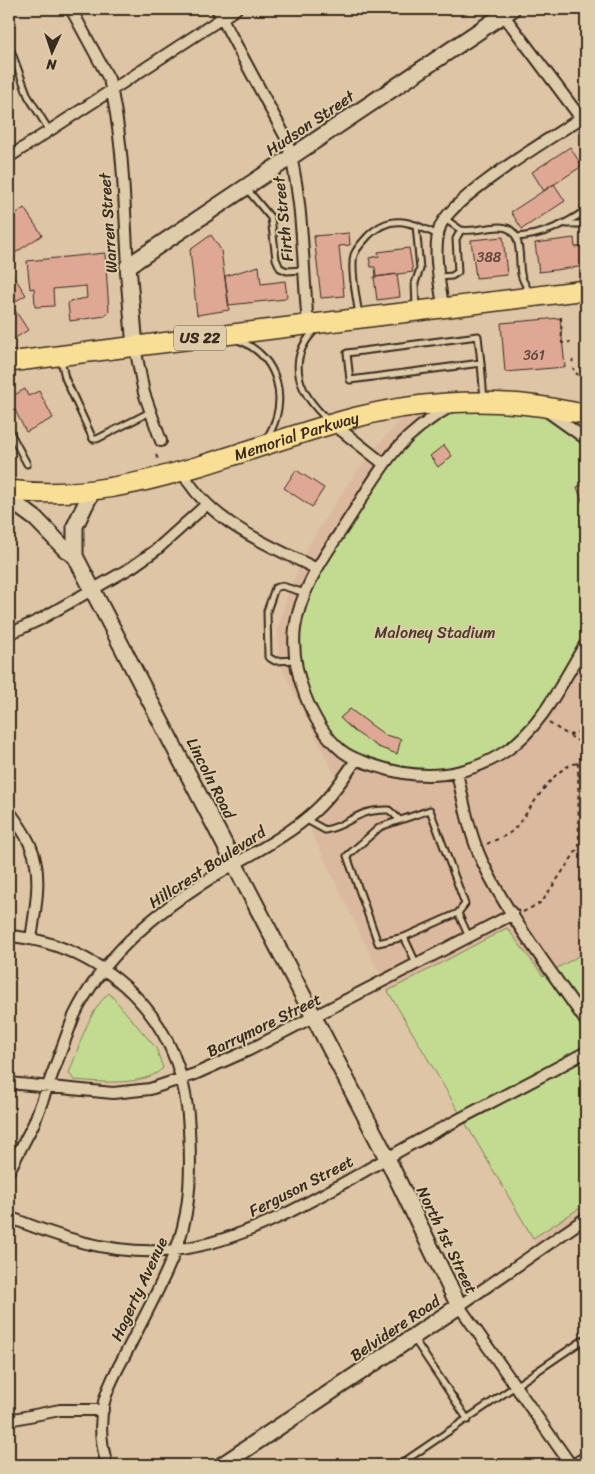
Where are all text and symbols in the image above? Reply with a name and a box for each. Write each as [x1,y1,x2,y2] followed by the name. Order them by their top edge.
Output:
[28,28,78,78] north arrow
[46,52,58,77] text: N
[259,82,361,164] street label: Hudson Street
[90,171,126,274] street label: Warren Street
[264,174,302,263] street label: Firth Street
[477,245,502,270] house number: 388
[174,326,226,350] road number: US 22
[523,343,545,368] house number: 361
[230,402,363,469] street label: Memorial Parkway
[374,618,496,647] park label: Maloney Stadium
[178,732,245,825] street label: Lincoln Road
[142,817,273,916] street label: Hillcrest Boulevard
[202,985,326,1065] street label: Barrymore Street
[243,1147,359,1225] street label: Ferguson Street
[408,1181,486,1299] street label: North 1st Street
[102,1232,176,1346] street label: Hagerty Avenue
[344,1286,448,1369] street label: Belvidere Road

